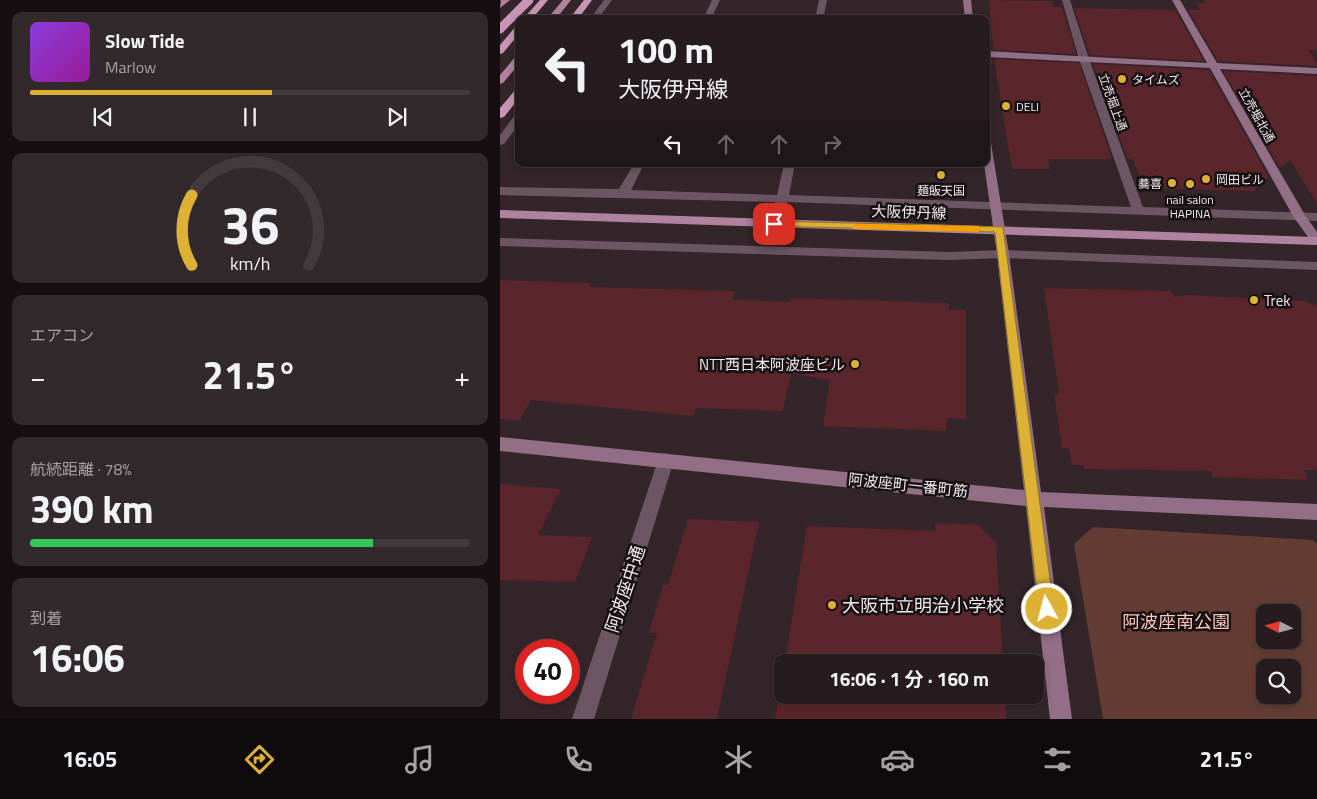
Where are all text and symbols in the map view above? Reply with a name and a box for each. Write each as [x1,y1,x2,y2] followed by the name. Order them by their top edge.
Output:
[618,23,714,77] text: 100 m
[105,26,184,55] text: Slow Tide
[535,35,600,100] icon: left
[105,55,156,79] text: Marlow
[1132,70,1180,89] place label: タイムズ
[1094,71,1132,133] street label: 立売堀上通
[618,72,728,106] text: 大阪伊丹線
[1116,73,1128,85] marker: タイムズ
[1234,84,1280,146] street label: 立売堀北通
[1016,97,1039,116] place label: DELI
[1000,100,1012,112] marker: DELI
[89,103,117,131] icon: previous
[236,103,264,131] icon: pause
[383,103,411,131] icon: next
[659,130,687,158] icon: left
[712,130,740,158] icon: ahead
[765,130,793,158] icon: ahead
[818,130,846,158] icon: right
[935,169,947,181] marker: 麺飯天国
[1216,170,1264,189] place label: 岡田ビル
[1200,173,1212,185] marker: 岡田ビル
[1138,174,1162,193] place label: 蕎喜
[1166,177,1178,189] marker: 蕎喜
[1184,178,1196,190] marker: nail salon HAPINA
[917,181,965,200] place label: 麺飯天国
[221,185,279,264] text: 36
[1166,190,1214,223] place label: nail salon HAPINA
[871,199,947,225] street label: 大阪伊丹線
[753,203,795,245] pin
[760,210,788,238] icon: arrive
[230,250,270,277] text: km/h
[1264,289,1290,312] place label: Trek
[1248,294,1260,306] marker: Trek
[30,323,94,347] text: エアコン
[203,346,297,404] text: 21.5°
[699,353,845,376] place label: NTT西日本阿波座ビル
[30,355,46,398] text: −
[454,355,470,398] text: +
[849,358,861,370] marker: NTT西日本阿波座ビル
[30,457,131,481] text: 航続距離 · 78%
[847,467,969,503] street label: 阿波座町一番町筋
[30,480,154,538] text: 390 km
[598,542,652,636] street label: 阿波座中通
[1020,582,1072,634] position arrow
[842,592,1004,619] place label: 大阪市立明治小学校
[826,599,838,611] marker: 大阪市立明治小学校
[1256,604,1301,649] north arrow
[1256,604,1301,704] map controls
[30,606,62,630] text: 到着
[1122,608,1230,635] park label: 阿波座南公園
[30,629,125,687] text: 16:06
[515,639,580,704] speed limit sign: 40
[1256,659,1301,704] button: search
[829,664,989,693] text: 16:06 · 1 分 · 160 m
[62,742,117,776] text: 16:05
[242,742,277,777] icon: directions
[402,742,437,777] icon: music
[561,742,596,777] icon: phone
[721,742,756,777] icon: climate
[880,742,915,777] icon: car
[1040,742,1075,777] icon: filters
[1200,742,1255,776] text: 21.5°

